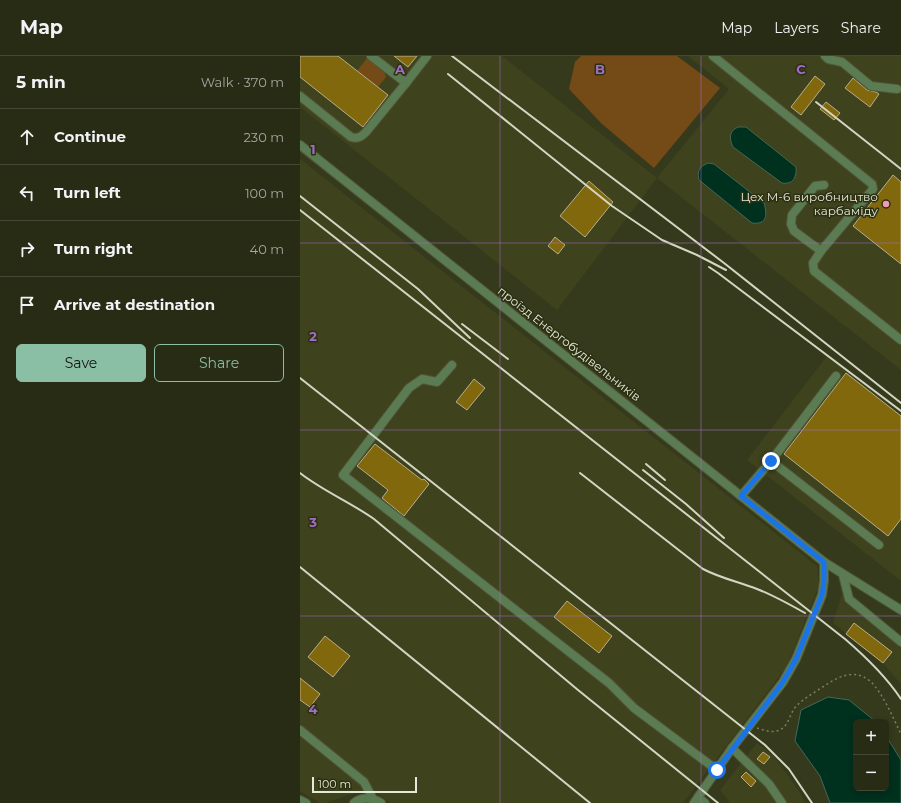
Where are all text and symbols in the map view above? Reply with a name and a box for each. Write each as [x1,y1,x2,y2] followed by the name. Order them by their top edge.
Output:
[20,16,63,39] text: Map
[721,19,752,37] text: Map
[774,19,819,37] text: Layers
[841,19,881,37] text: Share
[394,61,406,77] text: A
[595,61,605,77] text: B
[796,61,806,77] text: C
[16,72,66,92] text: 5 min
[201,74,284,90] text: Walk · 370 m
[16,126,38,148] icon: ahead
[54,127,126,146] text: Continue
[243,129,284,145] text: 230 m
[310,141,316,157] text: 1
[16,182,38,204] icon: left
[54,183,121,202] text: Turn left
[245,185,284,201] text: 100 m
[740,189,878,218] place label: Цех М-6 виробництво карбаміду
[881,199,891,209] marker: Цех М-6 виробництво карбаміду
[16,238,38,260] icon: right
[54,239,133,258] text: Turn right
[250,241,284,257] text: 40 m
[495,283,644,404] street label: проїзд Енергобудівельників
[16,294,38,316] icon: arrive
[54,295,215,314] text: Arrive at destination
[309,328,317,344] text: 2
[16,344,146,382] button: Save
[154,344,284,382] button: Share
[762,452,780,470] route end
[308,514,317,530] text: 3
[309,701,318,717] text: 4
[853,719,889,791] map controls
[853,719,889,755] button: +
[853,755,889,791] button: −
[708,761,726,779] route start
[312,775,417,794] scale bar
[318,777,351,791] text: 100 m

